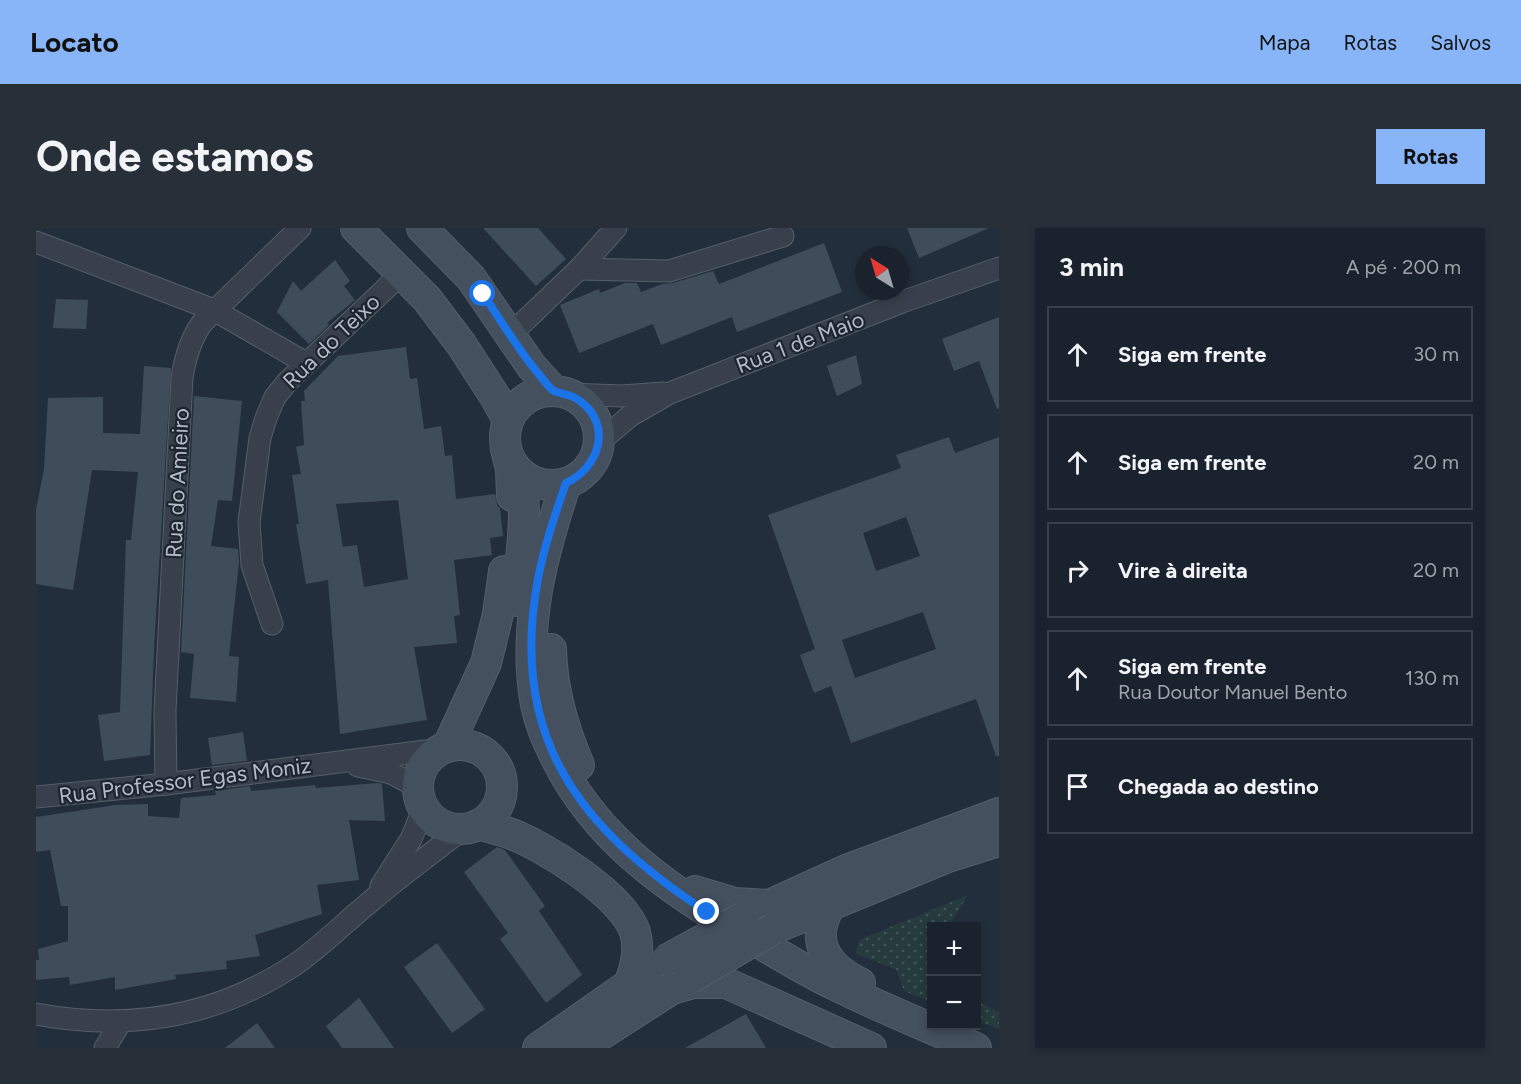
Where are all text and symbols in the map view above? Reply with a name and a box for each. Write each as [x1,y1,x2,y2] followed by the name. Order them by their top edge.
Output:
[30,25,119,59] text: Locato
[1259,30,1310,55] text: Mapa
[1343,30,1397,55] text: Rotas
[1430,30,1491,55] text: Salvos
[1376,129,1485,184] button: Rotas
[36,131,314,182] text: Onde estamos
[855,246,909,300] north arrow
[1059,251,1124,283] text: 3 min
[1346,255,1461,279] text: A pé · 200 m
[469,280,495,306] route start
[277,288,386,394] street label: Rua do Teixo
[732,306,868,379] street label: Rua 1 de Maio
[1061,338,1094,371] icon: ahead
[1118,341,1266,368] text: Siga em frente
[1413,342,1459,366] text: 30 m
[160,408,195,559] street label: Rua do Amieiro
[1061,446,1094,479] icon: ahead
[1118,449,1266,476] text: Siga em frente
[1413,450,1459,474] text: 20 m
[1061,554,1094,587] icon: right
[1118,557,1248,584] text: Vire à direita
[1413,558,1459,582] text: 20 m
[1118,653,1266,680] text: Siga em frente
[1061,662,1094,695] icon: ahead
[1405,666,1459,690] text: 130 m
[1118,680,1347,704] text: Rua Doutor Manuel Bento
[57,752,313,809] street label: Rua Professor Egas Moniz
[1061,770,1094,803] icon: arrive
[1118,773,1319,800] text: Chegada ao destino
[693,898,719,924] route end
[927,922,981,1030] map controls
[927,922,981,976] button: +
[927,976,981,1030] button: −

